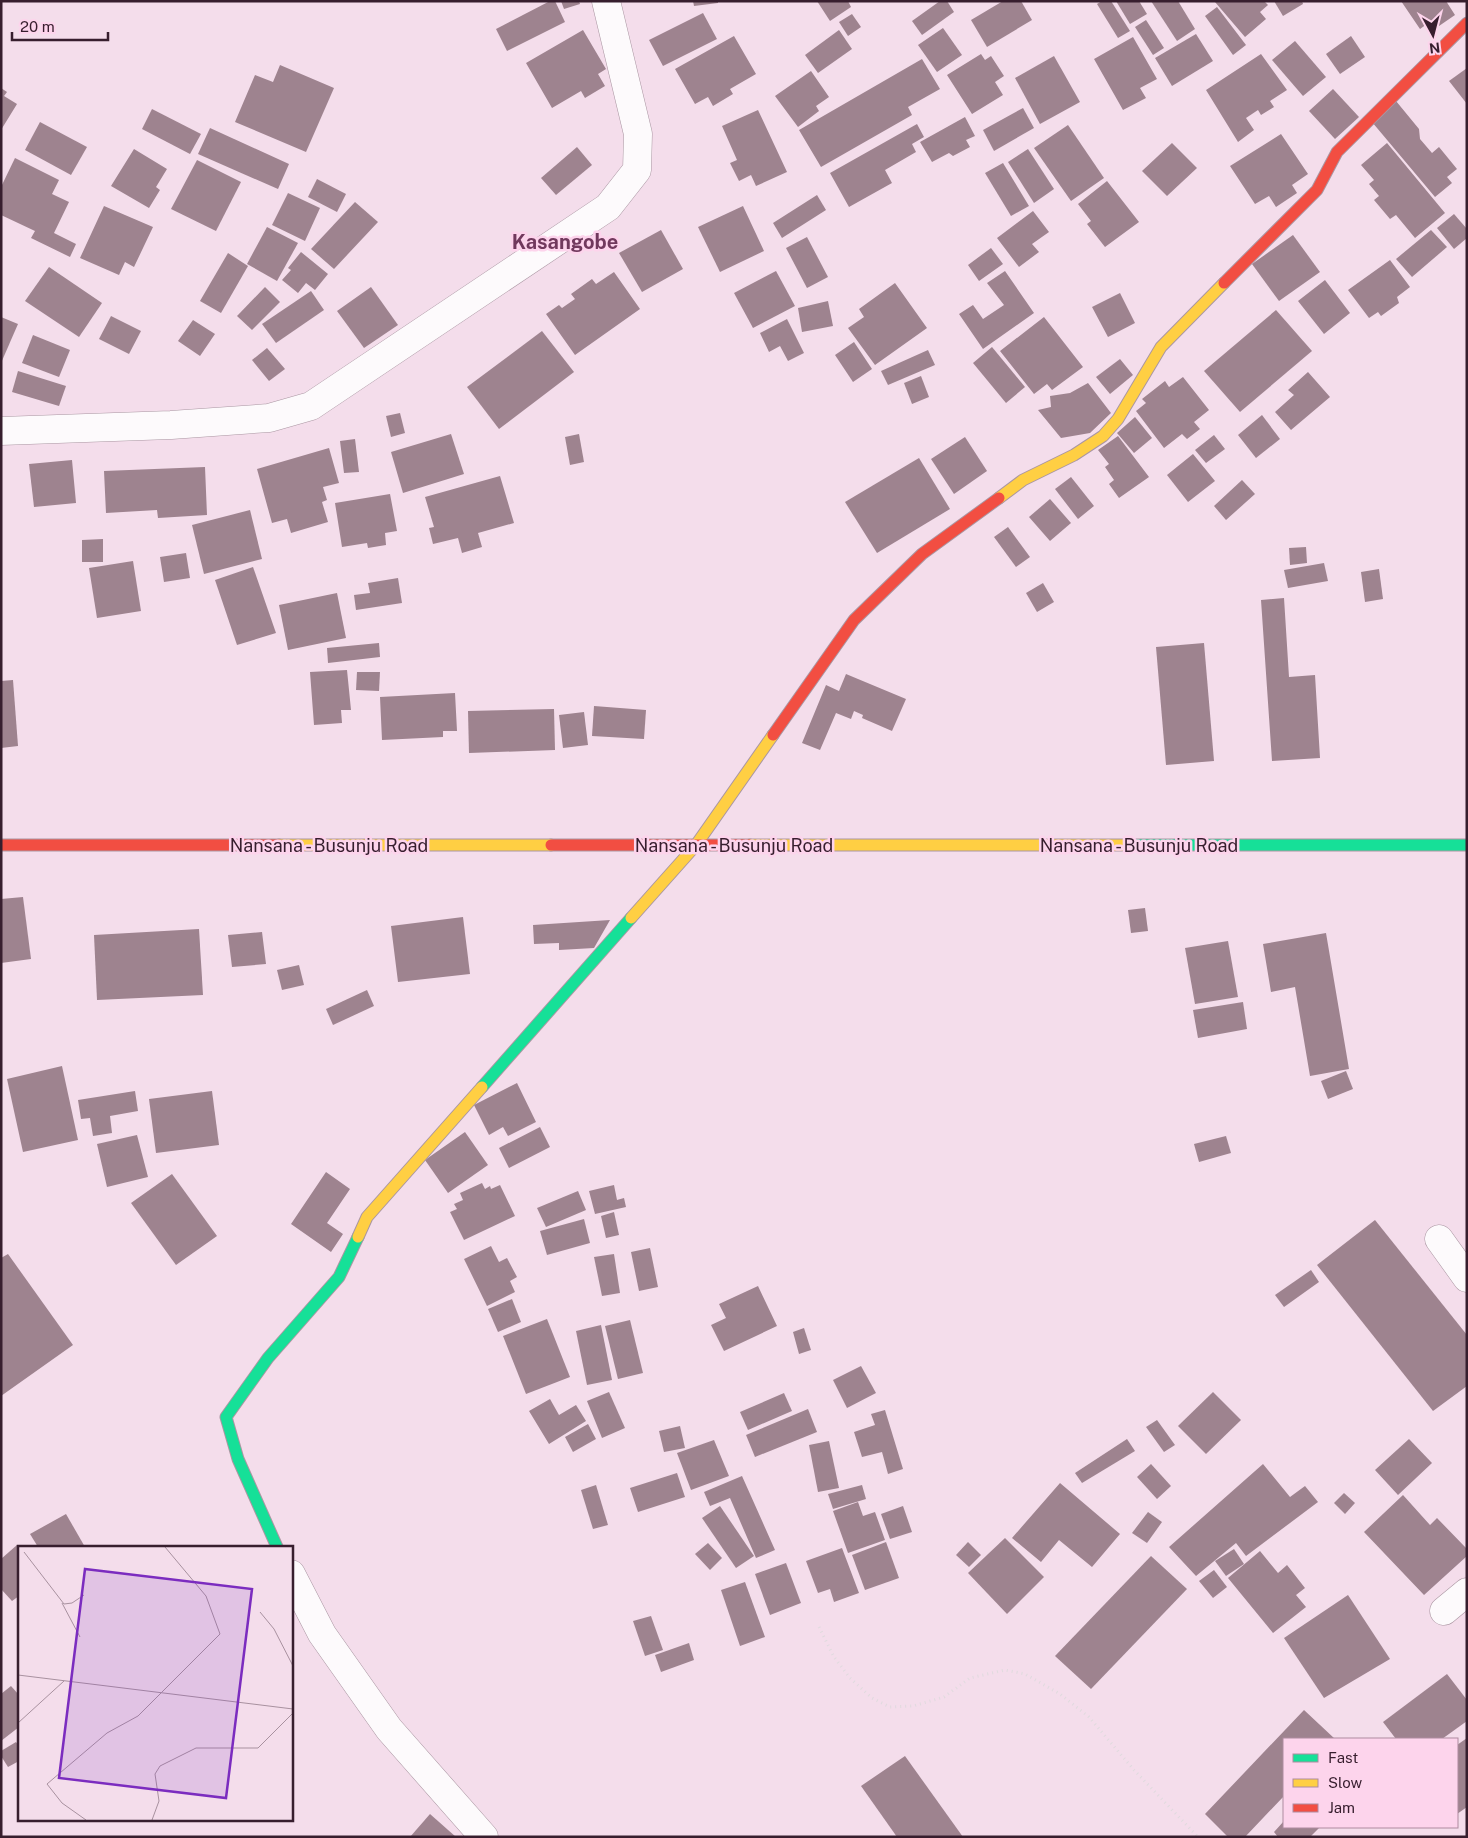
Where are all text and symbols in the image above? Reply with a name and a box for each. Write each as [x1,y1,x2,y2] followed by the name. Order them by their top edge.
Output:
[12,10,109,42] scale bar
[1408,10,1458,60] north arrow
[20,18,55,35] text: 20 m
[1428,39,1441,57] text: N
[512,230,618,254] district label: Kasangobe
[230,835,428,856] street label: Nansana - Busunju Road
[635,835,833,856] street label: Nansana - Busunju Road
[1040,835,1238,856] street label: Nansana - Busunju Road
[18,1546,292,1820] inset map
[1283,1738,1458,1828] legend
[1328,1749,1358,1766] text: Fast
[1328,1774,1363,1791] text: Slow
[1328,1799,1355,1816] text: Jam

